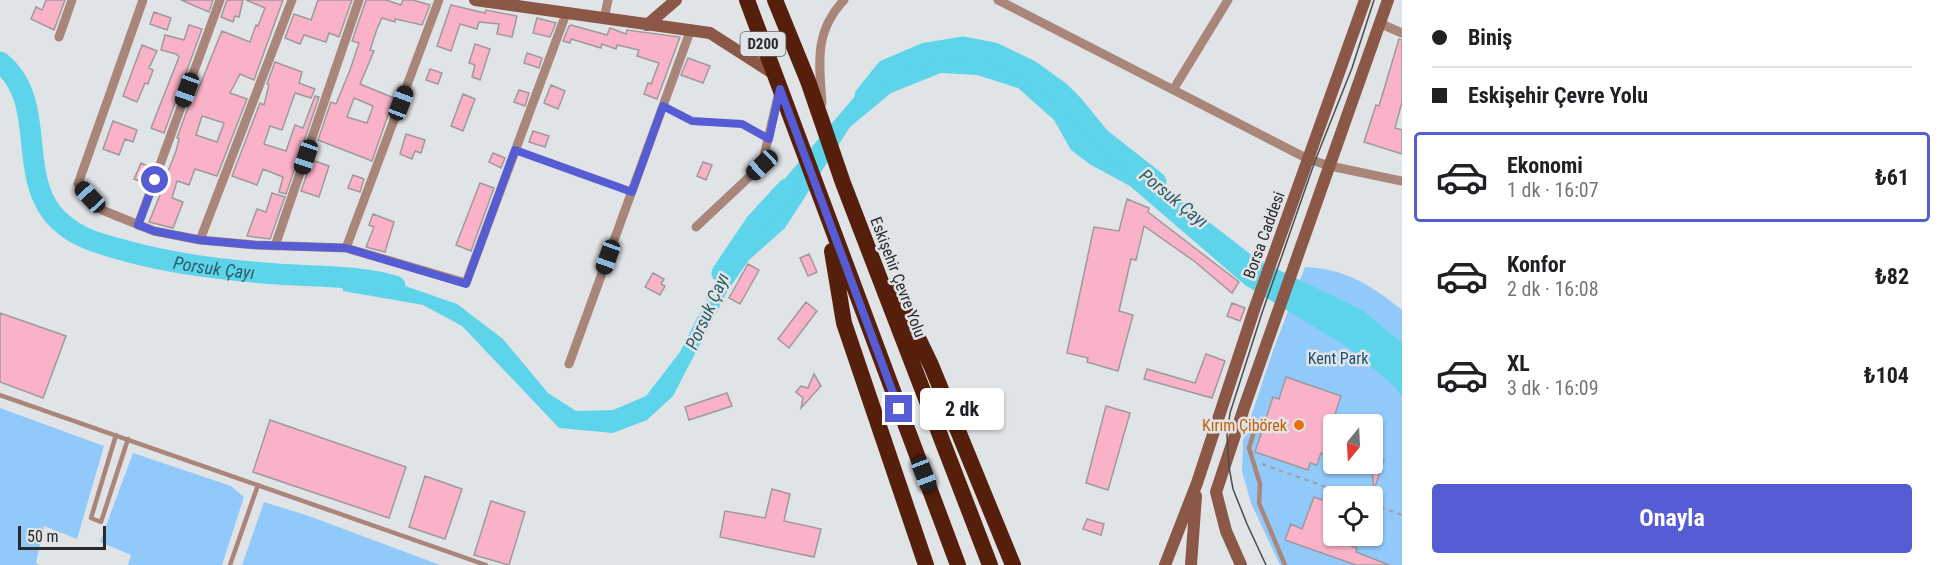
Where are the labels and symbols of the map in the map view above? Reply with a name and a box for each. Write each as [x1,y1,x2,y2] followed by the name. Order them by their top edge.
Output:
[740,32,786,56] road number: D200
[172,70,202,110] car
[386,83,416,123] car
[292,137,320,177] car
[743,146,781,184] car
[1136,164,1212,232] water label: Porsuk Çayı
[141,166,168,193] route start
[71,178,109,216] car
[1239,189,1289,281] street label: Borsa Caddesi
[866,214,930,340] street label: Eskişehir Çevre Yolu
[593,237,623,277] car
[172,251,256,283] water label: Porsuk Çayı
[681,269,733,353] water label: Porsuk Çayı
[1308,349,1369,368] park label: Kent Park
[920,388,1004,430] callout: 2 dk
[885,395,912,422] route end
[1323,414,1383,474] north arrow
[1202,416,1288,435] place label: Kırım Çibörek
[1292,418,1306,432] marker: Kırım Çibörek
[909,454,939,494] car
[18,523,106,550] scale bar

